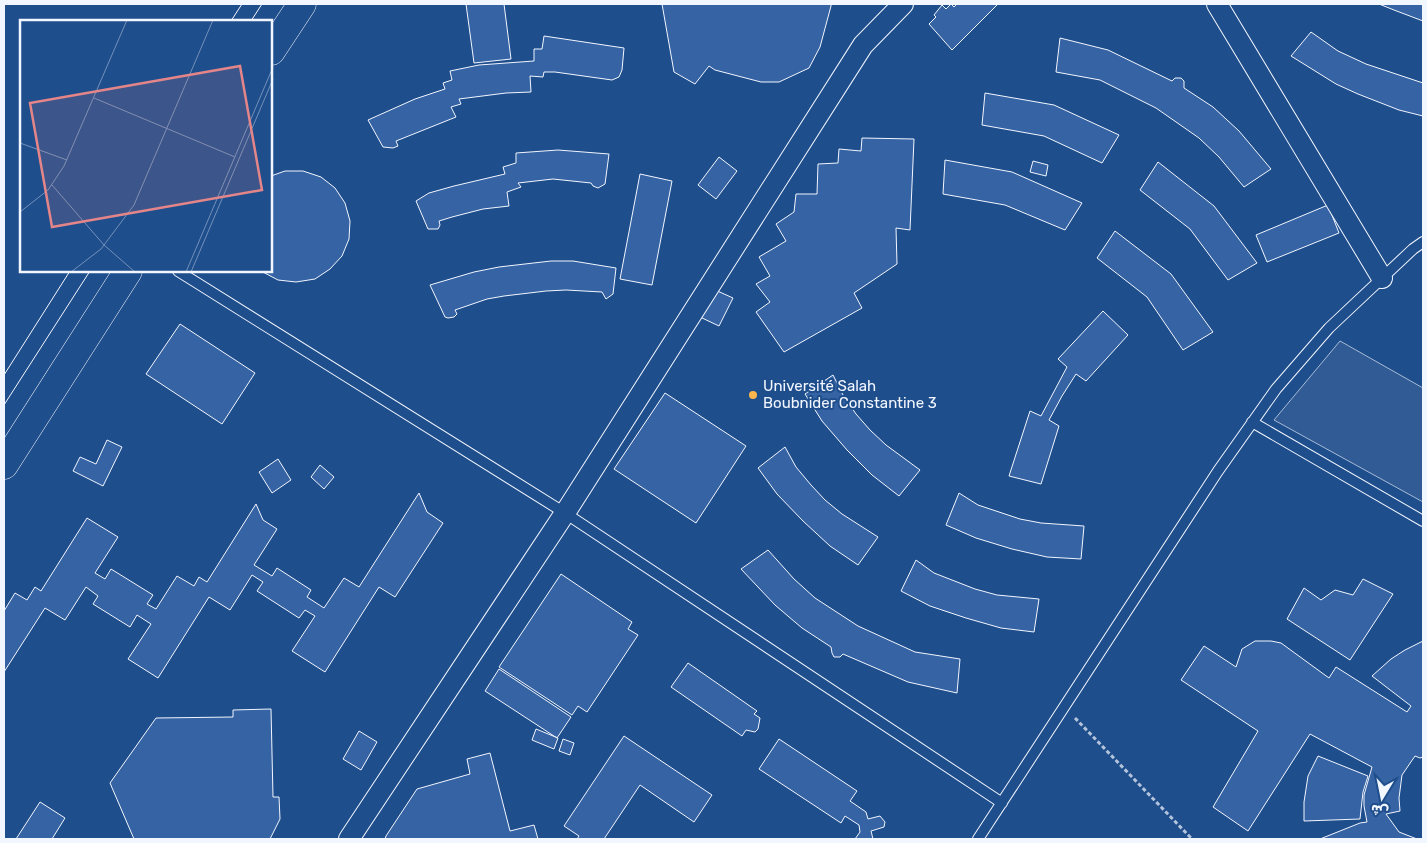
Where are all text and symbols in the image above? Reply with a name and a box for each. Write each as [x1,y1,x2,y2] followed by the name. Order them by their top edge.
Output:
[20,20,272,272] inset map
[763,377,937,412] place label: Université Salah Boubnider Constantine 3
[747,389,759,401] marker: Université Salah Boubnider Constantine 3
[1357,773,1407,823] north arrow
[1369,800,1390,820] text: ش

